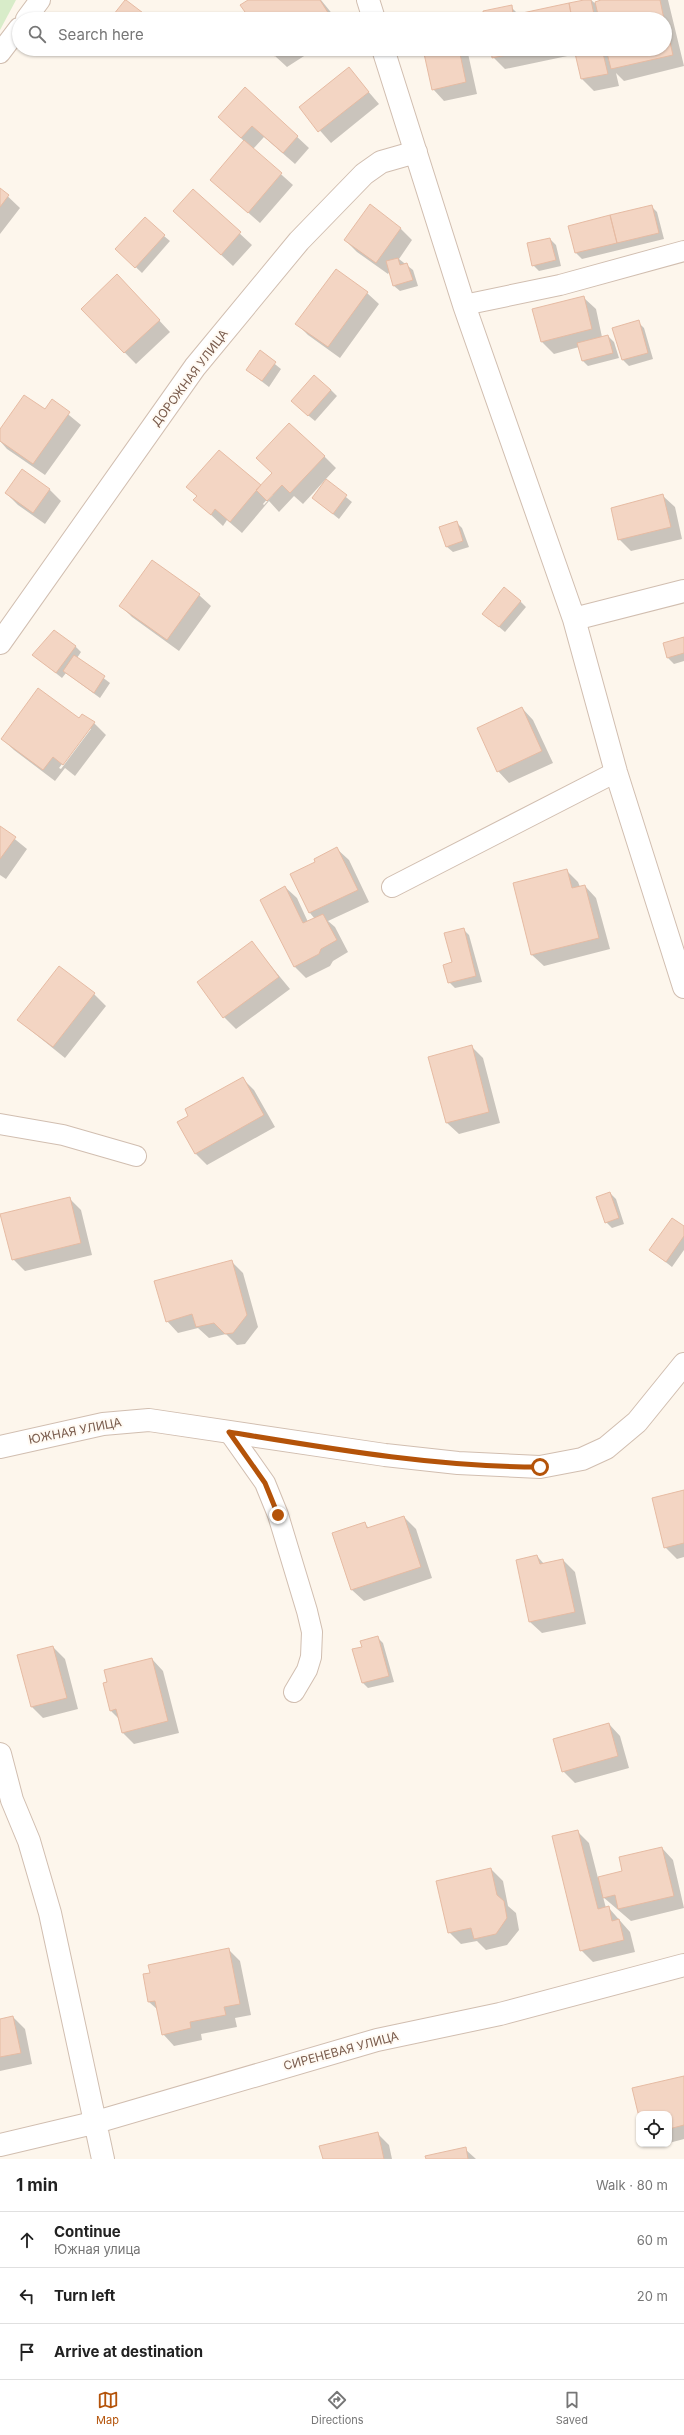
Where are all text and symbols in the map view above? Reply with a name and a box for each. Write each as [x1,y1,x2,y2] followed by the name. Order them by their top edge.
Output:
[12,12,672,56] search box
[26,23,48,45] icon: search
[58,25,144,44] text: Search here
[148,326,231,429] street label: ДОРОЖНАЯ УЛИЦА
[27,1414,123,1447] street label: ЮЖНАЯ УЛИЦА
[531,1458,549,1476] route start
[269,1506,287,1524] route end
[282,2028,400,2073] street label: СИРЕНЕВАЯ УЛИЦА
[636,2111,672,2147] map controls
[636,2111,672,2147] button: locate
[16,2175,58,2195] text: 1 min
[596,2177,668,2193] text: Walk · 80 m
[54,2222,121,2241] text: Continue
[16,2229,38,2251] icon: ahead
[637,2232,668,2248] text: 60 m
[54,2241,141,2257] text: Южная улица
[16,2285,38,2307] icon: left
[54,2286,115,2305] text: Turn left
[637,2288,668,2304] text: 20 m
[16,2341,38,2363] icon: arrive
[54,2342,203,2361] text: Arrive at destination
[96,2389,119,2427] tab: Map
[311,2389,364,2427] tab: Directions
[556,2389,588,2427] tab: Saved

